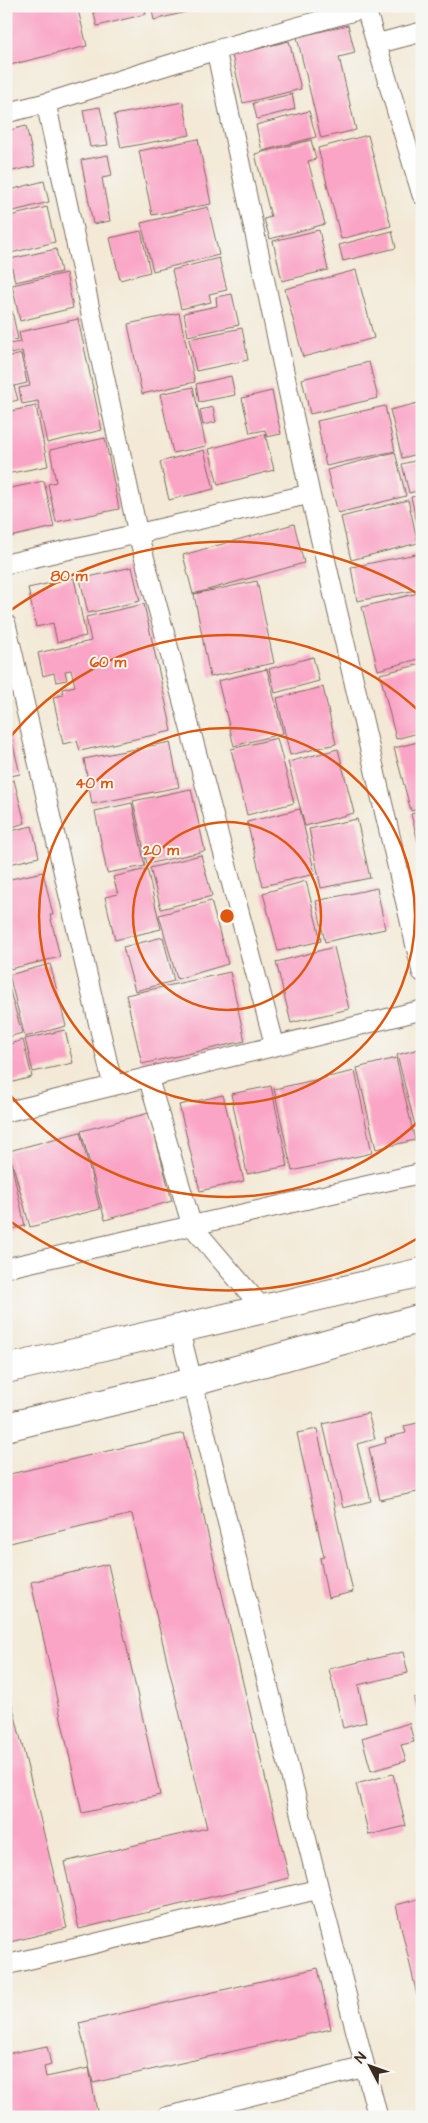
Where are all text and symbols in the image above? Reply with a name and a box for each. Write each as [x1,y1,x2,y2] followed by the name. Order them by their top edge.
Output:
[51,566,88,587] text: 80 m
[90,652,127,673] text: 60 m
[75,773,113,794] text: 40 m
[142,840,179,861] text: 20 m
[218,907,236,925] centre of rings
[346,2040,396,2090] north arrow
[351,2048,372,2068] text: N

